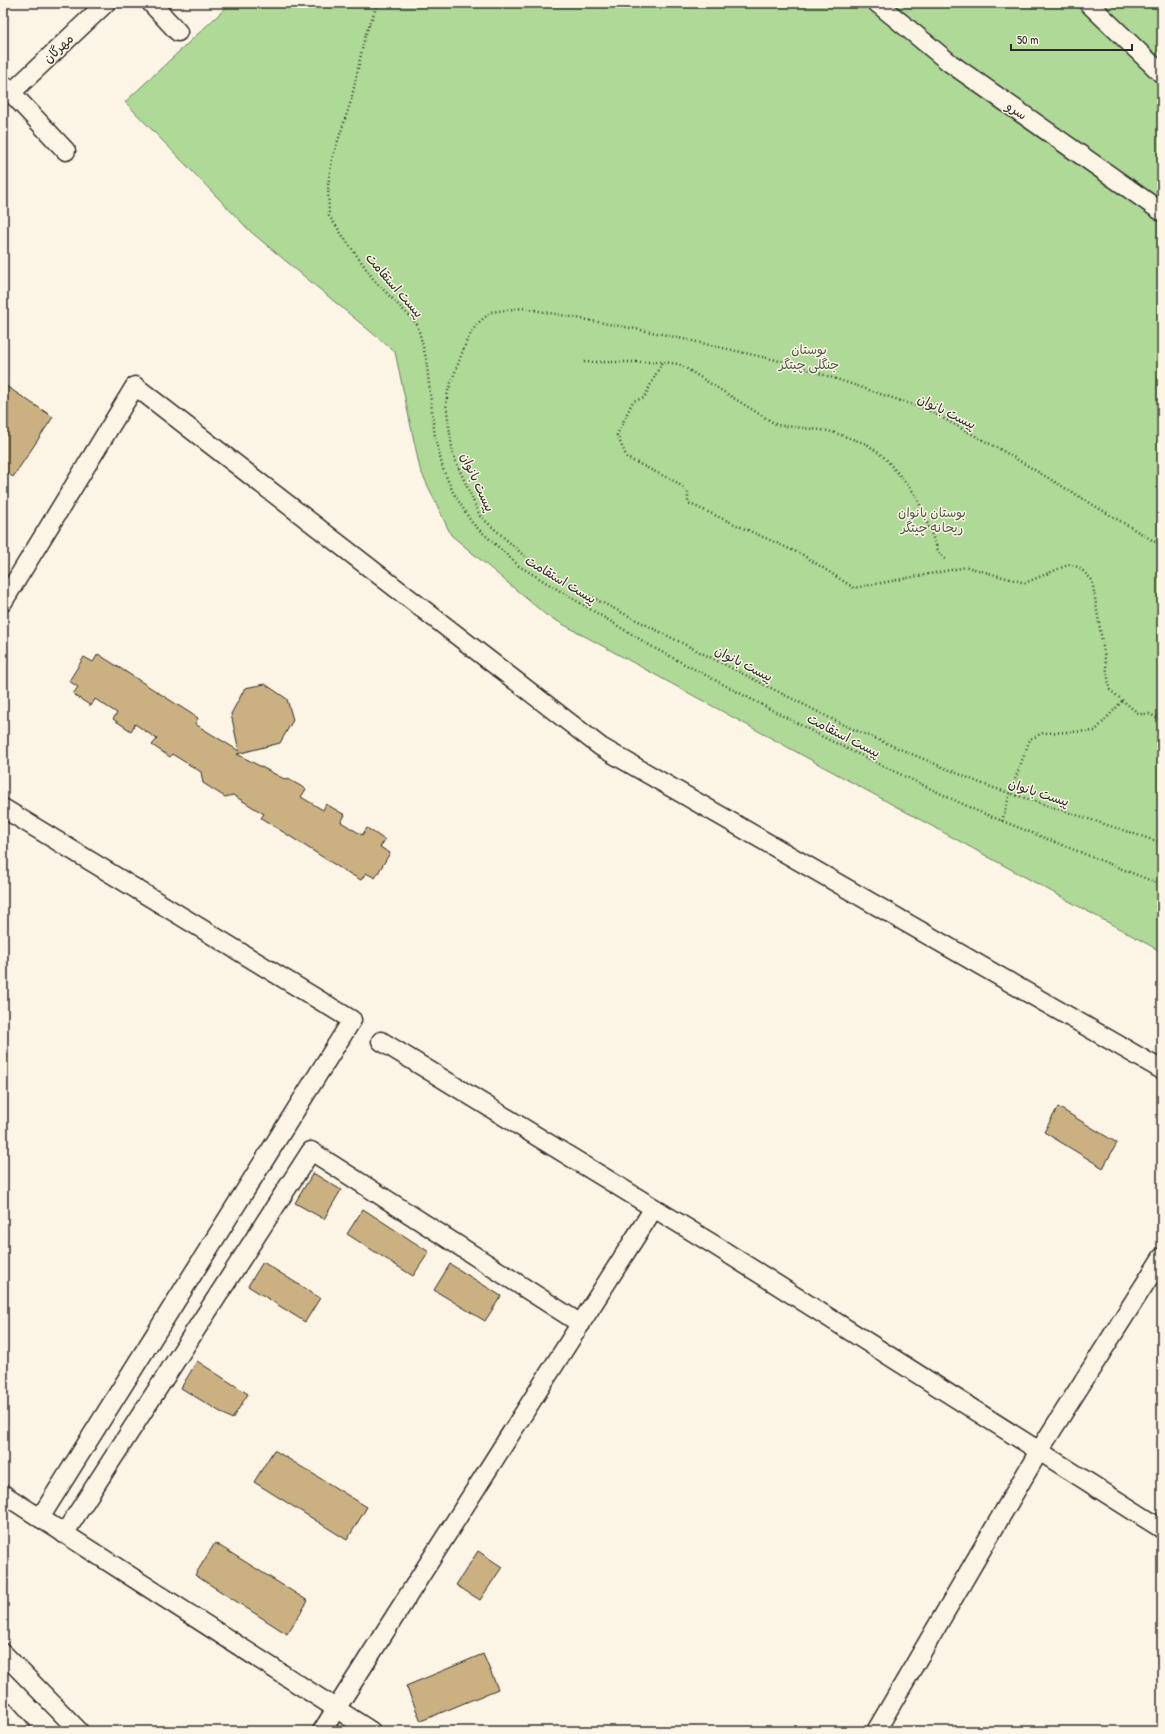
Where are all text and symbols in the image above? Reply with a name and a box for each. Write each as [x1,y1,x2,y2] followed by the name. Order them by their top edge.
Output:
[1011,26,1132,52] scale bar
[39,29,77,67] street label: مهرگان
[1017,31,1038,48] text: 50 m
[1002,96,1031,124] street label: سرو
[362,249,428,321] street label: پیست استقامت
[778,340,839,374] park label: بوستان جنگلی چیتگر
[915,389,979,433] street label: پیست بانوان
[457,450,500,515] street label: پیست بانوان
[898,503,966,536] park label: بوستان بانوان ریحانه چیتگر
[522,551,600,607] street label: پیست استقامت
[712,641,776,685] street label: پیست بانوان
[804,709,884,761] street label: پیست استقامت
[1006,774,1072,810] street label: پیست بانوان

